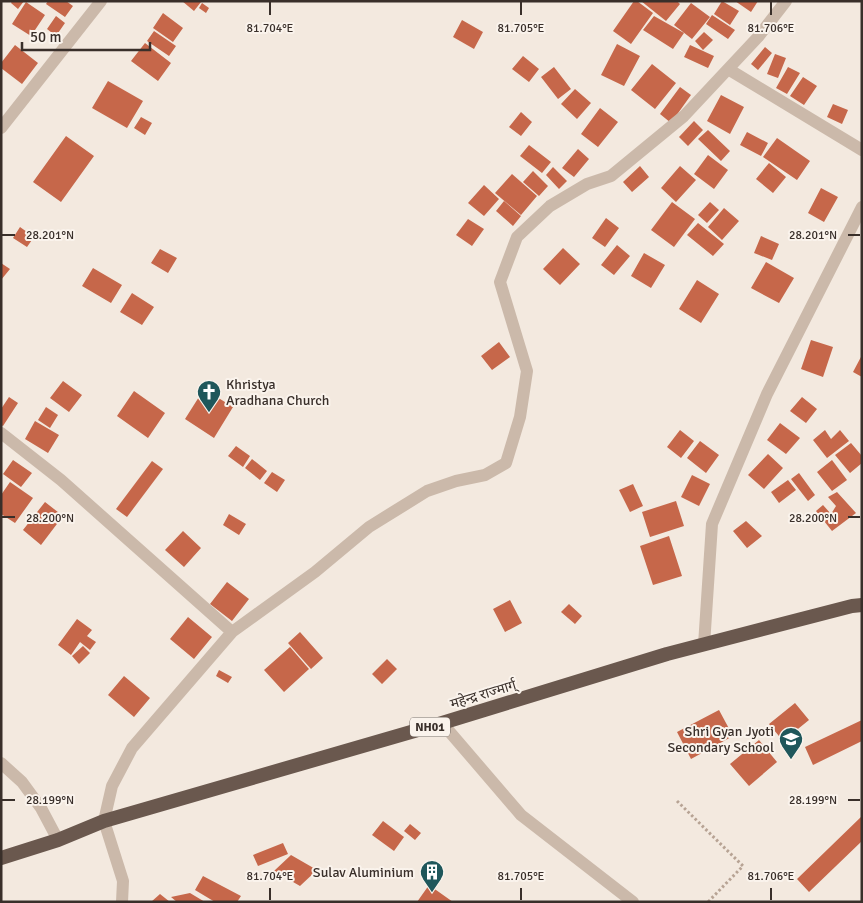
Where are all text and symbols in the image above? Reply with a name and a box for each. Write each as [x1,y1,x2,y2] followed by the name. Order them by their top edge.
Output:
[22,20,150,52] scale bar
[247,21,294,36] text: 81.704°E
[498,21,545,36] text: 81.705°E
[748,21,795,36] text: 81.706°E
[30,28,61,46] text: 50 m
[26,228,74,243] text: 28.201°N
[789,228,837,243] text: 28.201°N
[226,376,329,409] place label: Khristya Aradhana Church
[196,379,222,413] church icon: Khristya Aradhana Church
[26,511,74,526] text: 28.200°N
[789,511,837,526] text: 28.200°N
[448,675,520,713] street label: महेन्द्र राज्मार्ग्
[410,718,450,736] road number: NH01
[667,723,774,756] place label: Shri Gyan Jyoti Secondary School
[778,726,804,760] school or university icon: Shri Gyan Jyoti Secondary School
[26,793,74,808] text: 28.199°N
[789,793,837,808] text: 28.199°N
[419,859,445,893] building icon: Sulav Aluminium
[313,864,414,881] place label: Sulav Aluminium
[247,869,294,884] text: 81.704°E
[498,869,545,884] text: 81.705°E
[748,869,795,884] text: 81.706°E

